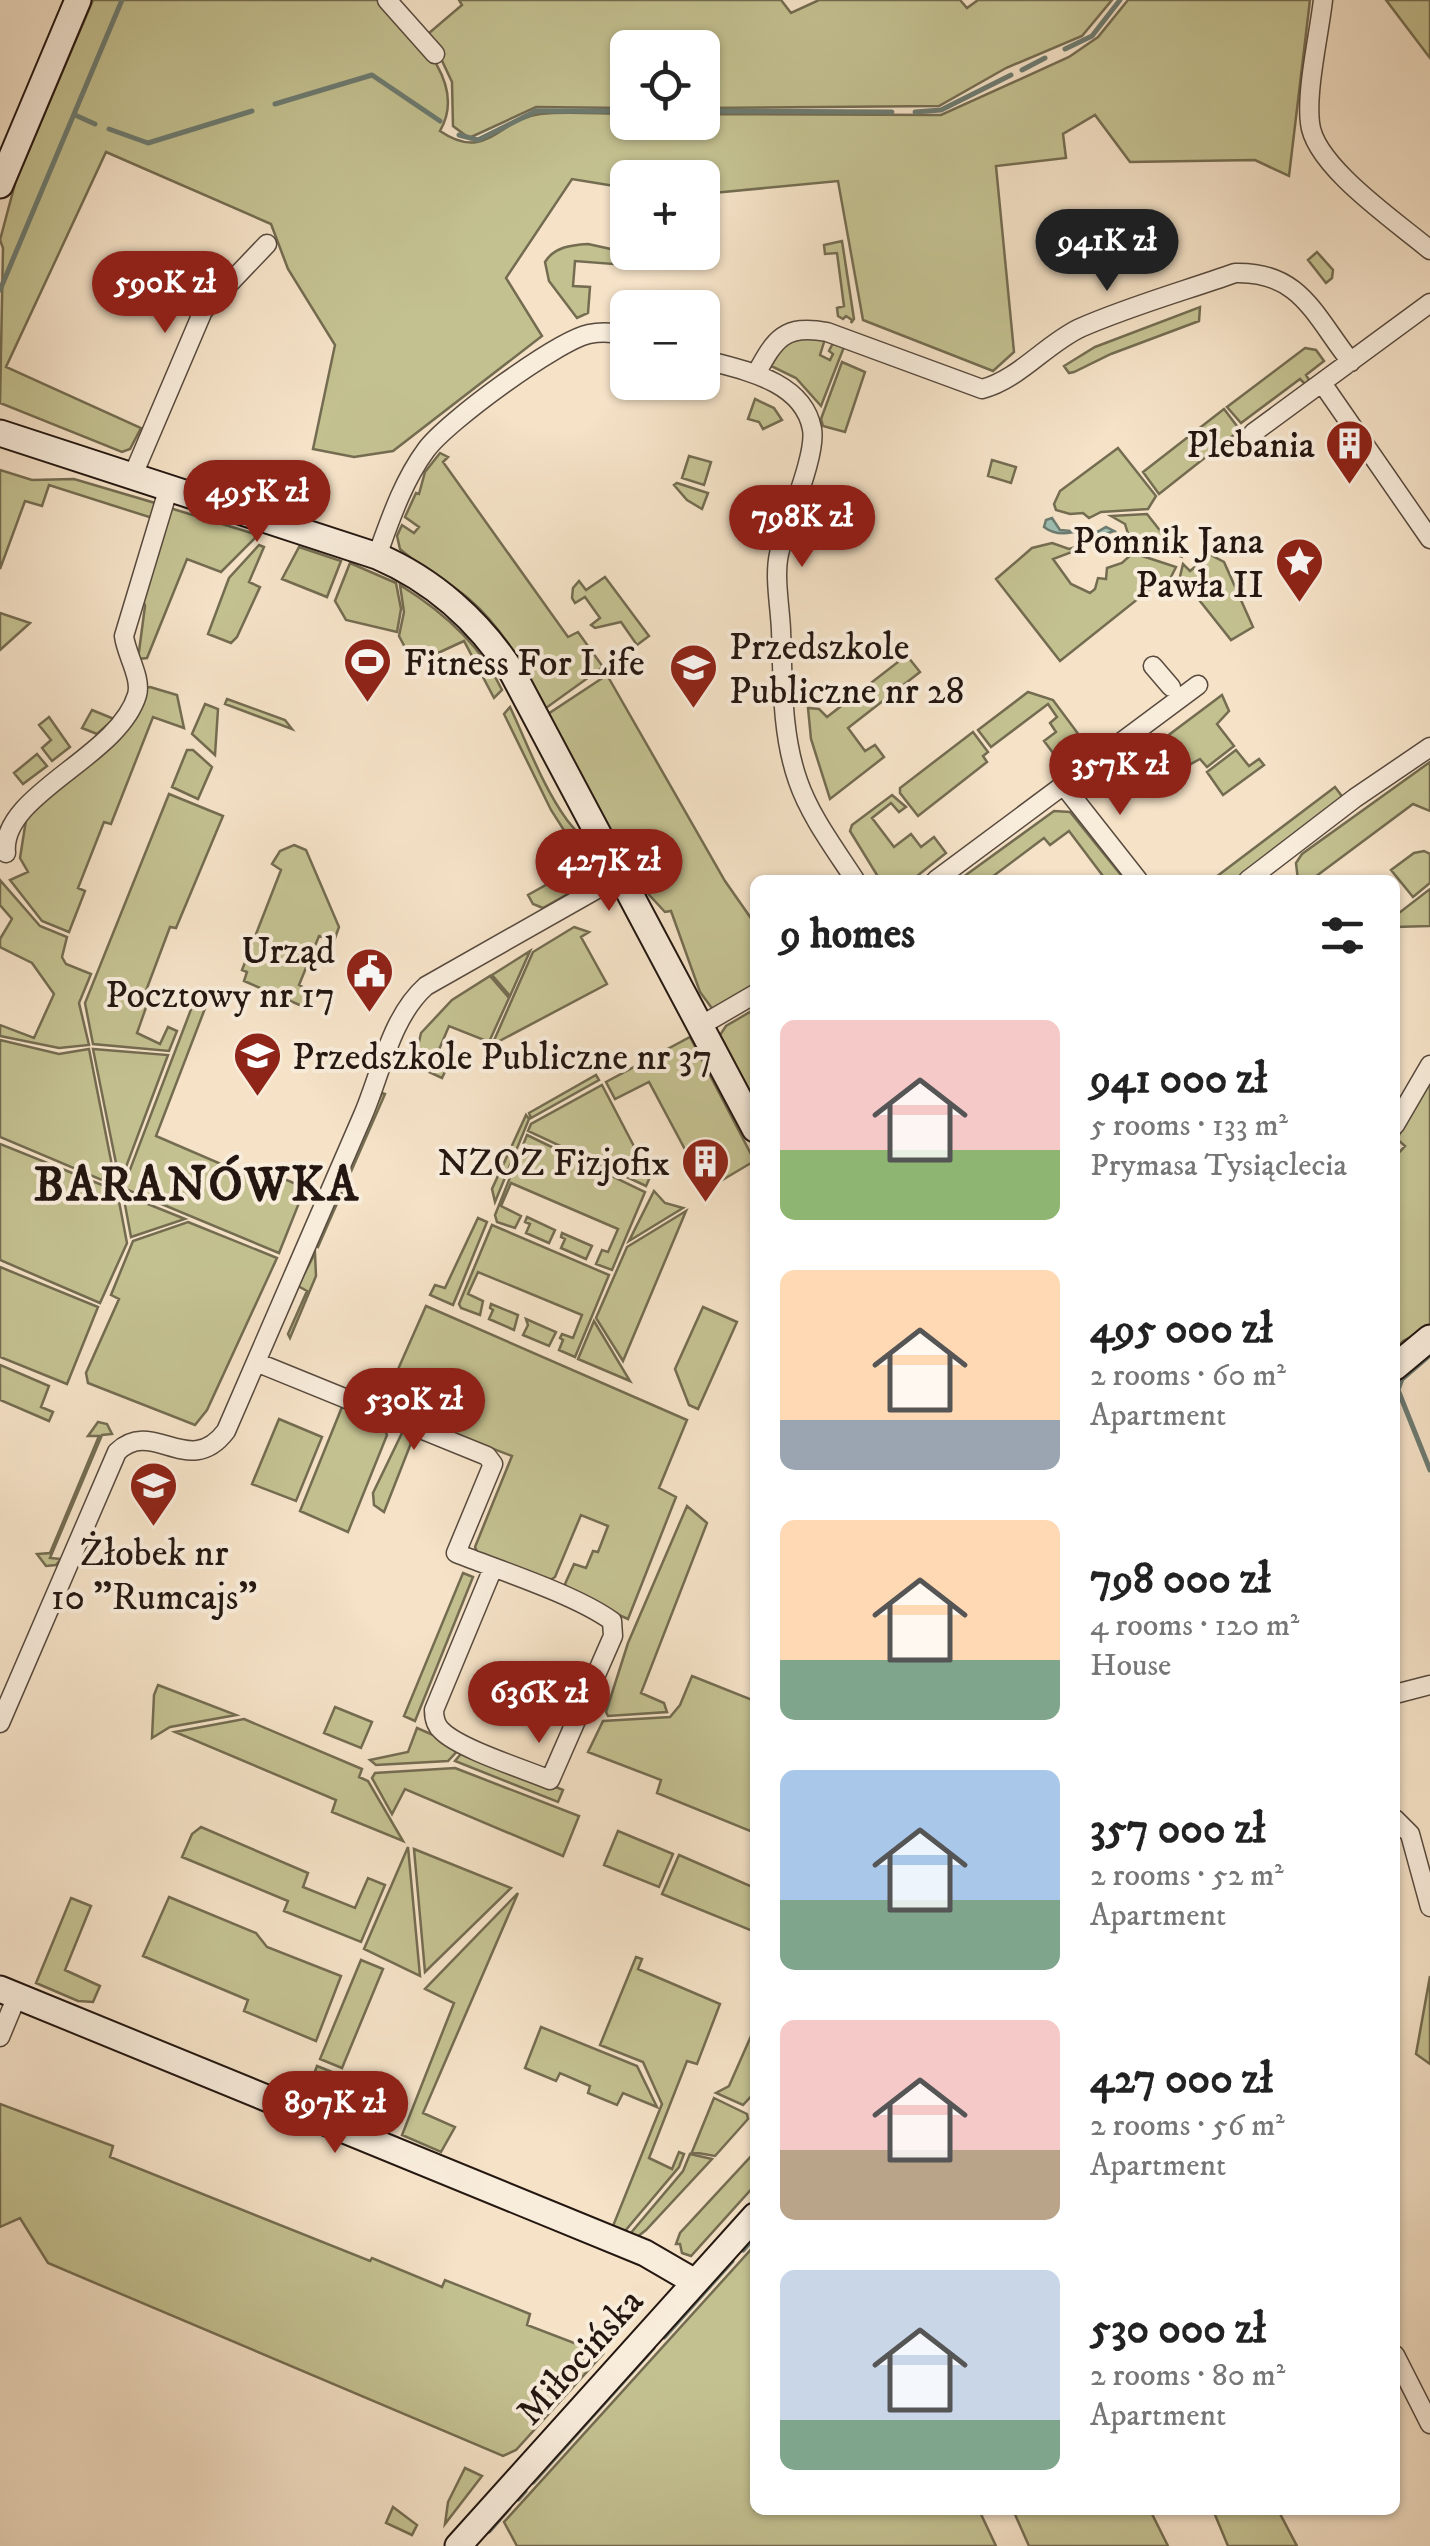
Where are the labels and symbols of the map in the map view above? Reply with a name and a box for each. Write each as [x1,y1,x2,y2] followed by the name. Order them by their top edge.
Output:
[1015,209,1199,294] pin: 941K zł
[73,251,257,336] pin: 590K zł
[1324,418,1376,486] building icon: Plebania
[1186,422,1315,470] place label: Plebania
[165,460,349,545] pin: 495K zł
[710,485,894,570] pin: 798K zł
[1072,518,1264,610] place label: Pomnik Jana Pawła II
[1273,536,1325,604] place icon: Pomnik Jana Pawła II
[729,624,965,716] place label: Przedszkole Publiczne nr 28
[342,636,394,704] sports icon: Fitness For Life
[403,640,645,688] place label: Fitness For Life
[668,642,720,710] school or university icon: Przedszkole Publiczne nr 28
[1028,733,1212,818] pin: 357K zł
[517,829,701,914] pin: 427K zł
[105,928,335,1020] place label: Urząd Pocztowy nr 17
[344,946,396,1014] public building icon: Urząd Pocztowy nr 17
[231,1030,283,1098] school or university icon: Przedszkole Publiczne nr 37
[292,1034,713,1082] place label: Przedszkole Publiczne nr 37
[679,1136,731,1204] building icon: NZOZ Fizjofix
[438,1140,670,1188] place label: NZOZ Fizjofix
[34,1154,360,1216] district label: BARANÓWKA
[322,1368,506,1453] pin: 530K zł
[128,1460,180,1528] school or university icon: Żłobek nr 10 "Rumcajs"
[51,1530,257,1622] place label: Żłobek nr 10 "Rumcajs"
[447,1661,631,1746] pin: 636K zł
[243,2071,427,2156] pin: 897K zł
[506,2279,655,2436] street label: Miłocińska

